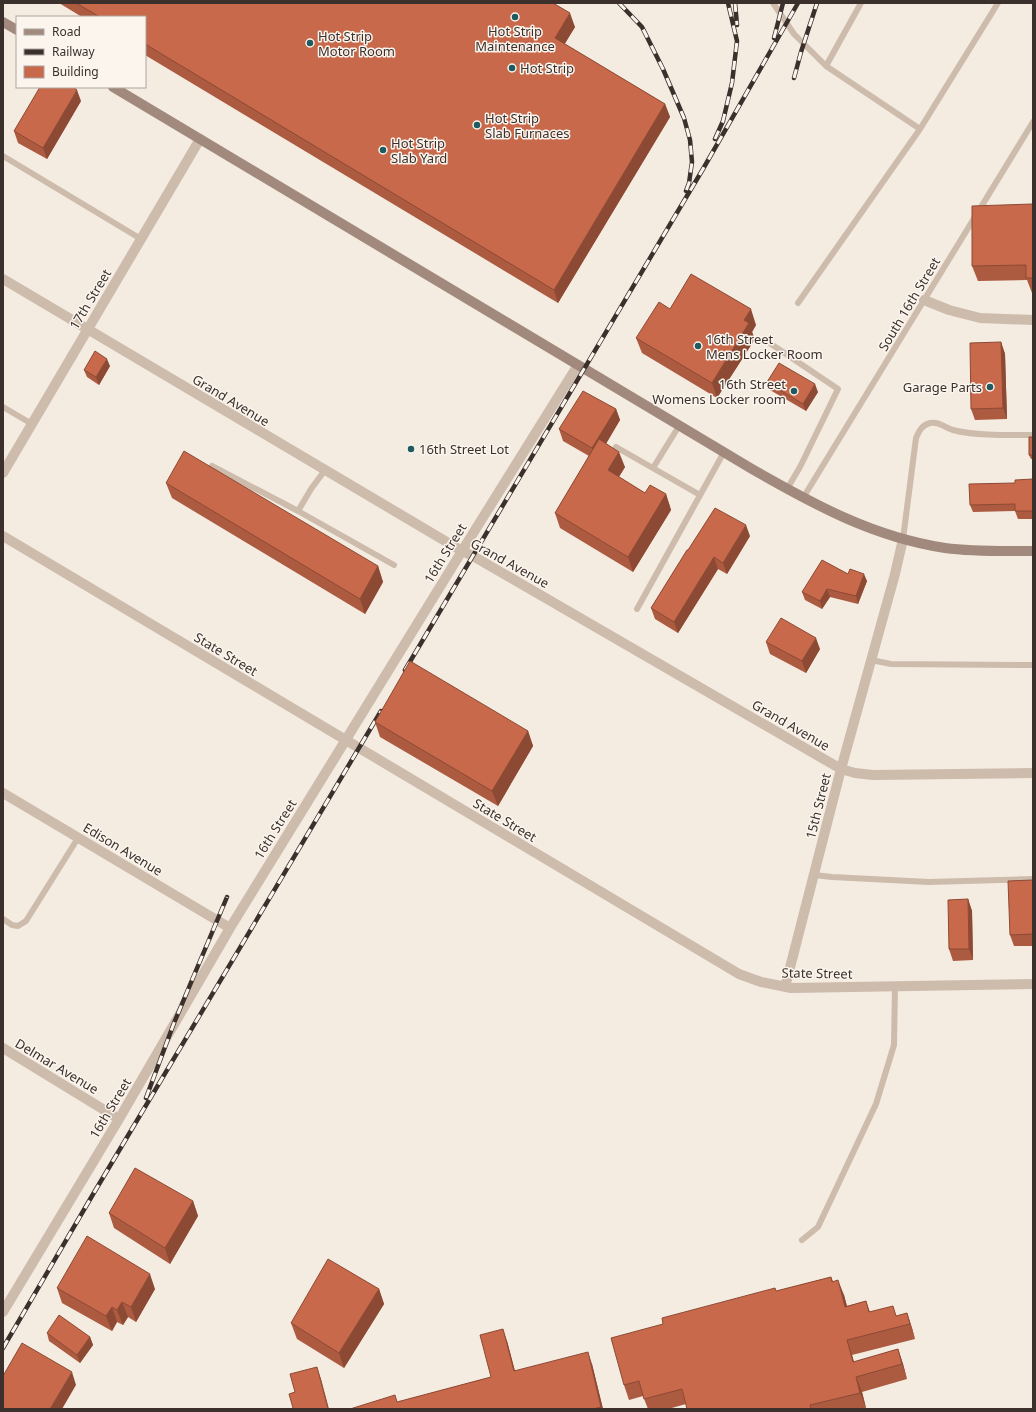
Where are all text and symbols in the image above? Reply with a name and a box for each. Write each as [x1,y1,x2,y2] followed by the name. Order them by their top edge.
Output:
[510,12,520,22] marker: Hot Strip Maintenance
[16,16,146,88] legend
[475,22,555,55] place label: Hot Strip Maintenance
[52,23,81,40] text: Road
[318,27,395,60] place label: Hot Strip Motor Room
[305,38,315,48] marker: Hot Strip Motor Room
[52,43,96,60] text: Railway
[520,59,574,77] place label: Hot Strip
[52,63,99,80] text: Building
[507,63,517,73] marker: Hot Strip
[485,109,569,142] place label: Hot Strip Slab Furnaces
[472,120,482,130] marker: Hot Strip Slab Furnaces
[391,134,447,167] place label: Hot Strip Slab Yard
[378,145,388,155] marker: Hot Strip Slab Yard
[874,253,944,354] street label: South 16th Street
[65,265,115,332] street label: 17th Street
[706,330,823,363] place label: 16th Street Mens Locker Room
[693,341,703,351] marker: 16th Street Mens Locker Room
[189,370,273,430] street label: Grand Avenue
[652,375,786,408] place label: 16th Street Womens Locker room
[903,378,982,396] place label: Garage Parts
[985,382,995,392] marker: Garage Parts
[789,386,799,396] marker: 16th Street Womens Locker room
[419,440,509,458] place label: 16th Street Lot
[406,444,416,454] marker: 16th Street Lot
[420,519,471,586] street label: 16th Street
[468,534,552,592] street label: Grand Avenue
[191,628,261,680] street label: State Street
[749,695,833,755] street label: Grand Avenue
[801,771,835,841] street label: 15th Street
[470,794,540,846] street label: State Street
[250,795,301,862] street label: 16th Street
[80,818,166,880] street label: Edison Avenue
[781,963,853,983] street label: State Street
[12,1034,102,1098] street label: Delmar Avenue
[85,1074,135,1141] street label: 16th Street

